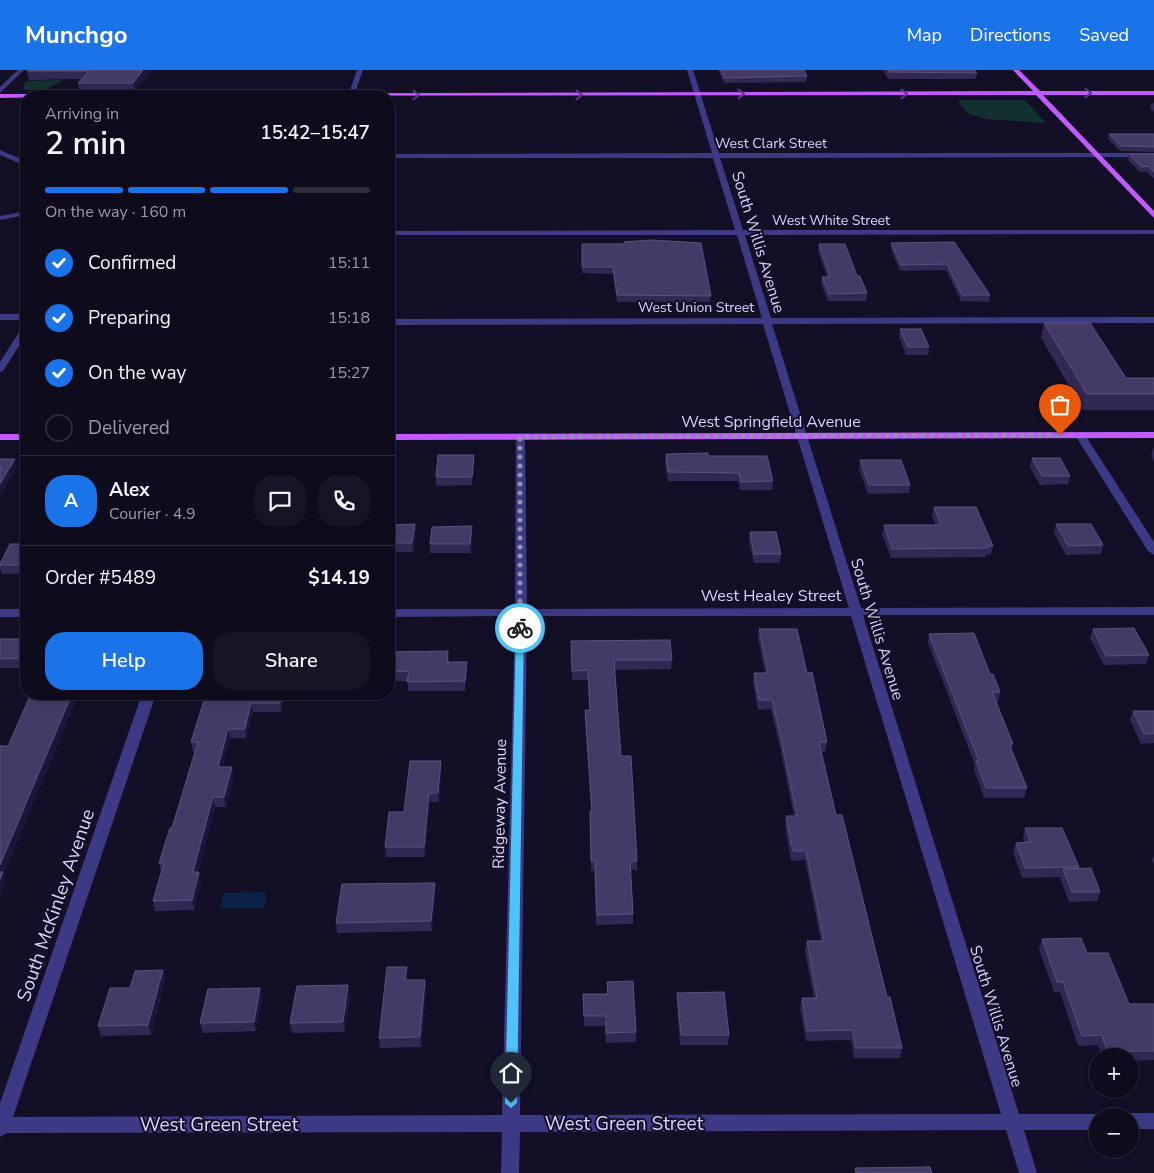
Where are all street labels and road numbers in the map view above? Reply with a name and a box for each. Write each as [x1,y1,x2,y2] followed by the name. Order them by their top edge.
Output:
[715,134,827,153] street label: West Clark Street
[726,169,790,316] street label: South Willis Avenue
[772,211,890,230] street label: West White Street
[638,298,754,317] street label: West Union Street
[681,411,861,433] street label: West Springfield Avenue
[845,556,909,703] street label: South Willis Avenue
[701,585,842,607] street label: West Healey Street
[488,739,512,869] street label: Ridgeway Avenue
[11,806,101,1005] street label: South McKinley Avenue
[964,943,1028,1090] street label: South Willis Avenue
[545,1111,704,1137] street label: West Green Street
[140,1112,299,1138] street label: West Green Street

